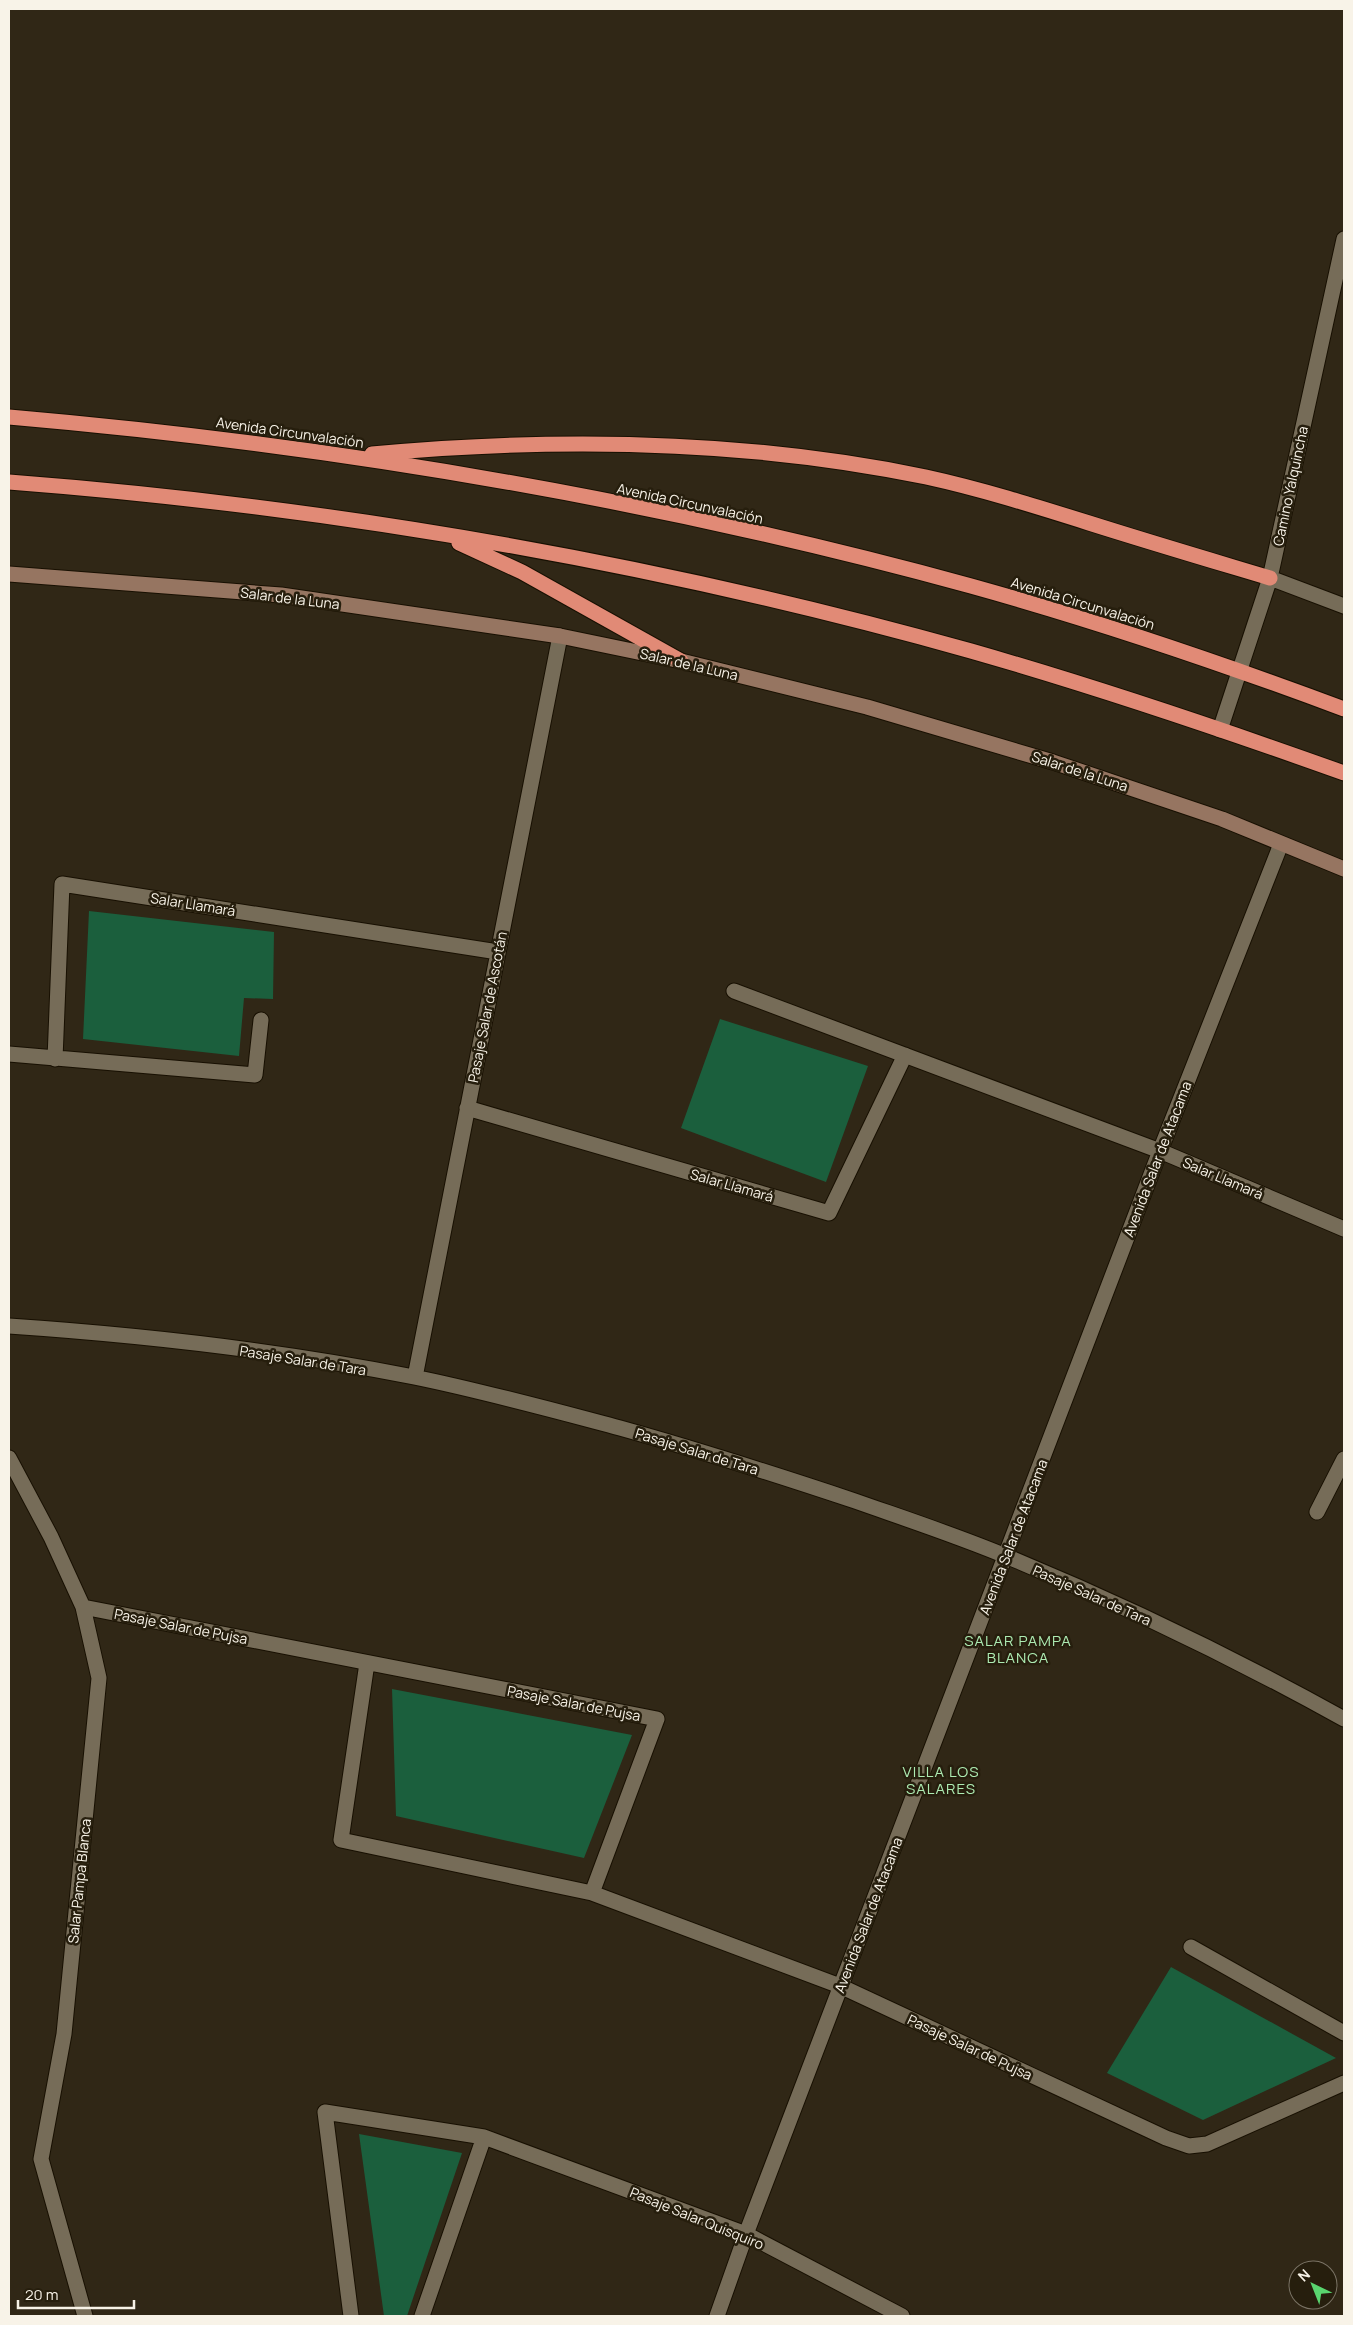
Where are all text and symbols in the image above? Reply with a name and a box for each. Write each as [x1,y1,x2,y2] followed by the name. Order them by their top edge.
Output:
[215,412,365,452] street label: Avenida Circunvalación
[1268,424,1312,548] street label: Camino Yalquincha
[615,478,765,528] street label: Avenida Circunvalación
[1009,572,1157,634] street label: Avenida Circunvalación
[239,582,341,614] street label: Salar de la Luna
[638,643,740,685] street label: Salar de la Luna
[1030,747,1130,795] street label: Salar de la Luna
[149,888,237,920] street label: Salar Llamará
[463,930,511,1084] street label: Pasaje Salar de Ascotán
[1119,1078,1195,1240] street label: Avenida Salar de Atacama
[1180,1153,1266,1203] street label: Salar Llamará
[688,1164,776,1206] street label: Salar Llamará
[238,1341,368,1379] street label: Pasaje Salar de Tara
[633,1423,761,1479] street label: Pasaje Salar de Tara
[975,1456,1051,1618] street label: Avenida Salar de Atacama
[1030,1560,1154,1630] street label: Pasaje Salar de Tara
[113,1604,249,1648] street label: Pasaje Salar de Pujsa
[964,1630,1072,1668] district label: SALAR PAMPA BLANCA
[506,1681,642,1725] street label: Pasaje Salar de Pujsa
[903,1761,979,1799] district label: VILLA LOS SALARES
[63,1818,95,1944] street label: Salar Pampa Blanca
[830,1834,906,1996] street label: Avenida Salar de Atacama
[905,2010,1035,2084] street label: Pasaje Salar de Pujsa
[627,2182,767,2254] street label: Pasaje Salar Quisquiro
[1288,2260,1338,2310] north arrow
[1294,2265,1314,2286] text: N
[18,2278,134,2310] scale bar
[25,2284,58,2305] text: 20 m

